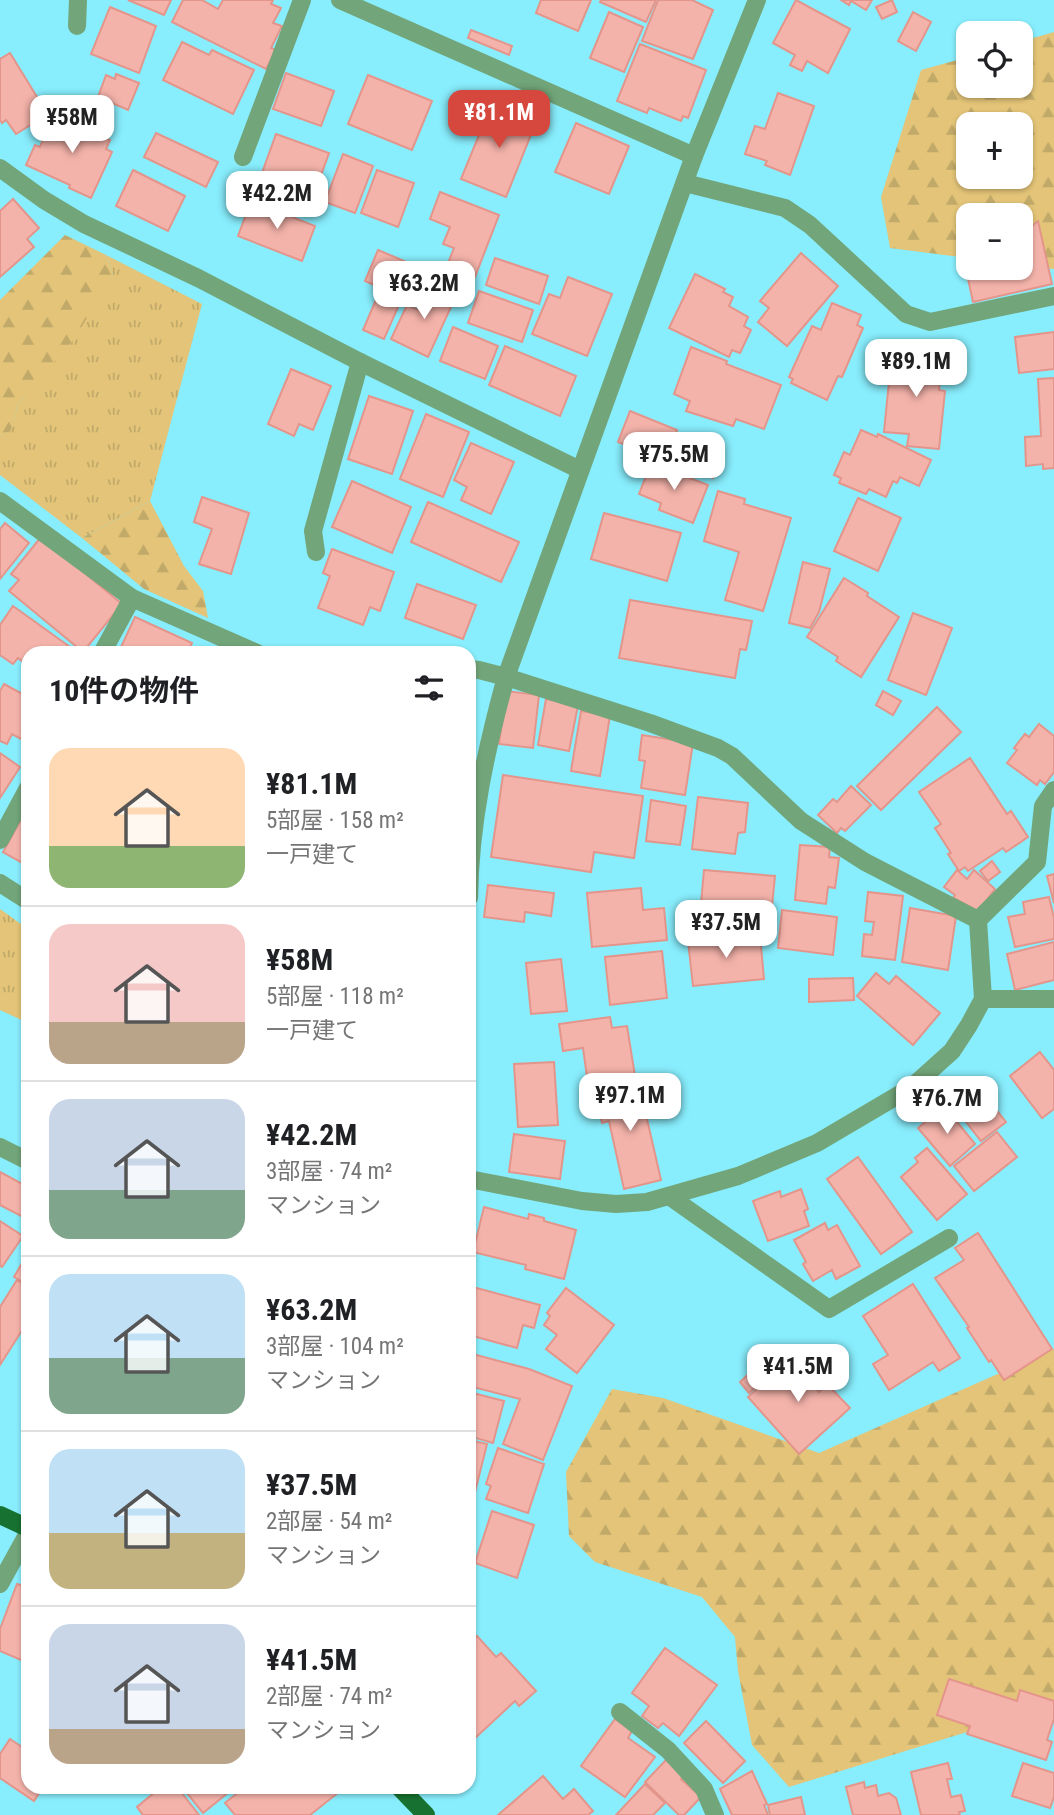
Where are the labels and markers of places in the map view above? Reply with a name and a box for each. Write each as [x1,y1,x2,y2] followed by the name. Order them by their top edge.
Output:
[442,90,556,150] pin: ¥81.1M
[31,96,113,155] pin: ¥58M
[220,172,334,231] pin: ¥42.2M
[367,262,481,321] pin: ¥63.2M
[859,340,973,399] pin: ¥89.1M
[617,433,731,492] pin: ¥75.5M
[669,900,783,960] pin: ¥37.5M
[573,1074,687,1133] pin: ¥97.1M
[890,1076,1004,1136] pin: ¥76.7M
[741,1344,855,1404] pin: ¥41.5M

